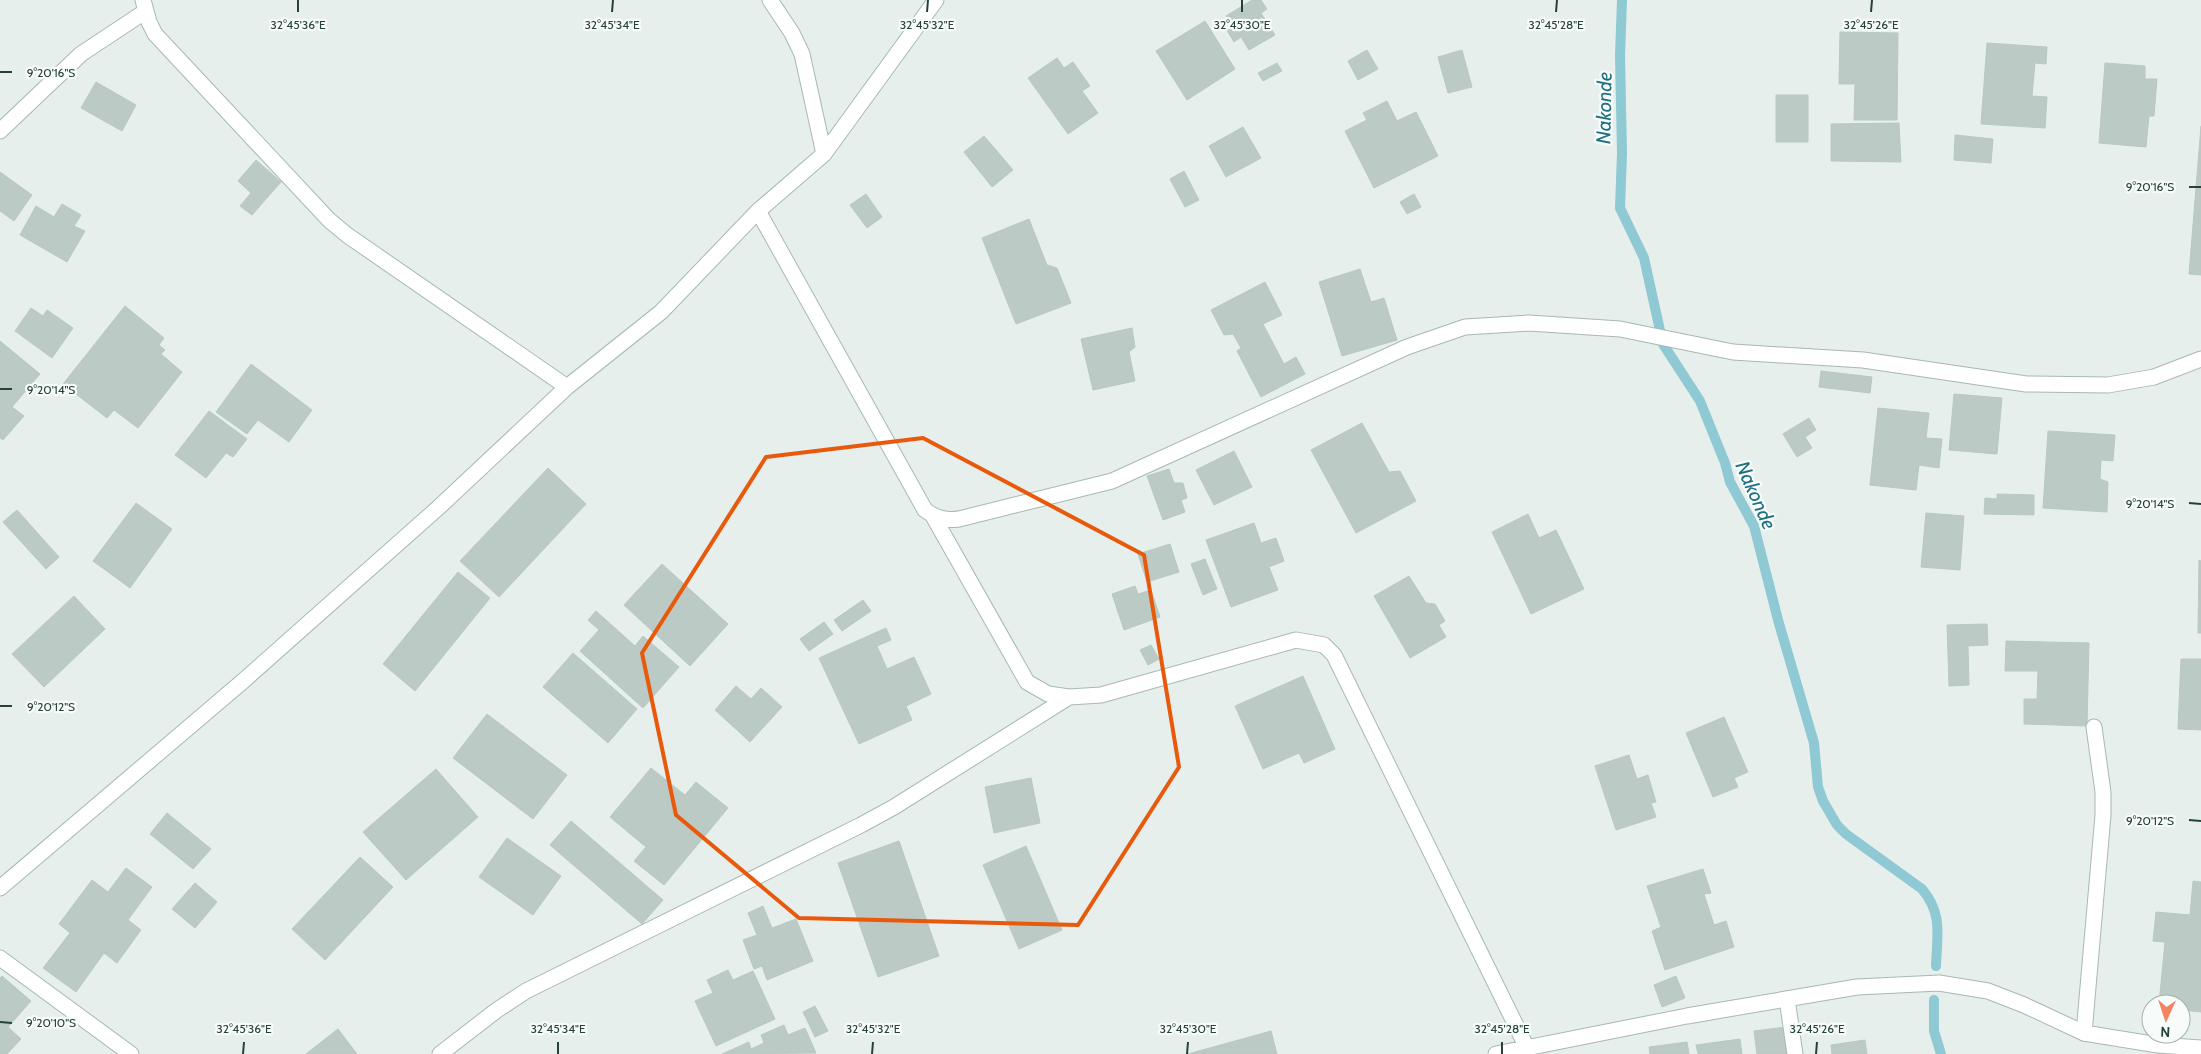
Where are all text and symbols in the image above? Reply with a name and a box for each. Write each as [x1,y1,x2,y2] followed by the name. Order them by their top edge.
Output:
[270,17,326,32] text: 32°45'36"E
[584,17,640,32] text: 32°45'34"E
[900,17,955,32] text: 32°45'32"E
[1214,17,1271,32] text: 32°45'30"E
[1528,17,1584,32] text: 32°45'28"E
[1843,17,1899,32] text: 32°45'26"E
[27,65,75,80] text: 9°20'16"S
[1591,72,1617,144] water label: Nakonde
[2126,179,2174,194] text: 9°20'16"S
[27,382,75,397] text: 9°20'14"S
[1730,457,1782,533] water label: Nakonde
[2126,496,2174,511] text: 9°20'14"S
[27,699,75,714] text: 9°20'12"S
[2126,813,2174,828] text: 9°20'12"S
[2141,994,2191,1044] north arrow
[26,1015,76,1030] text: 9°20'10"S
[216,1021,272,1036] text: 32°45'36"E
[530,1021,586,1036] text: 32°45'34"E
[846,1021,901,1036] text: 32°45'32"E
[1160,1021,1217,1036] text: 32°45'30"E
[1474,1021,1530,1036] text: 32°45'28"E
[1789,1021,1845,1036] text: 32°45'26"E
[2160,1023,2171,1041] text: N

